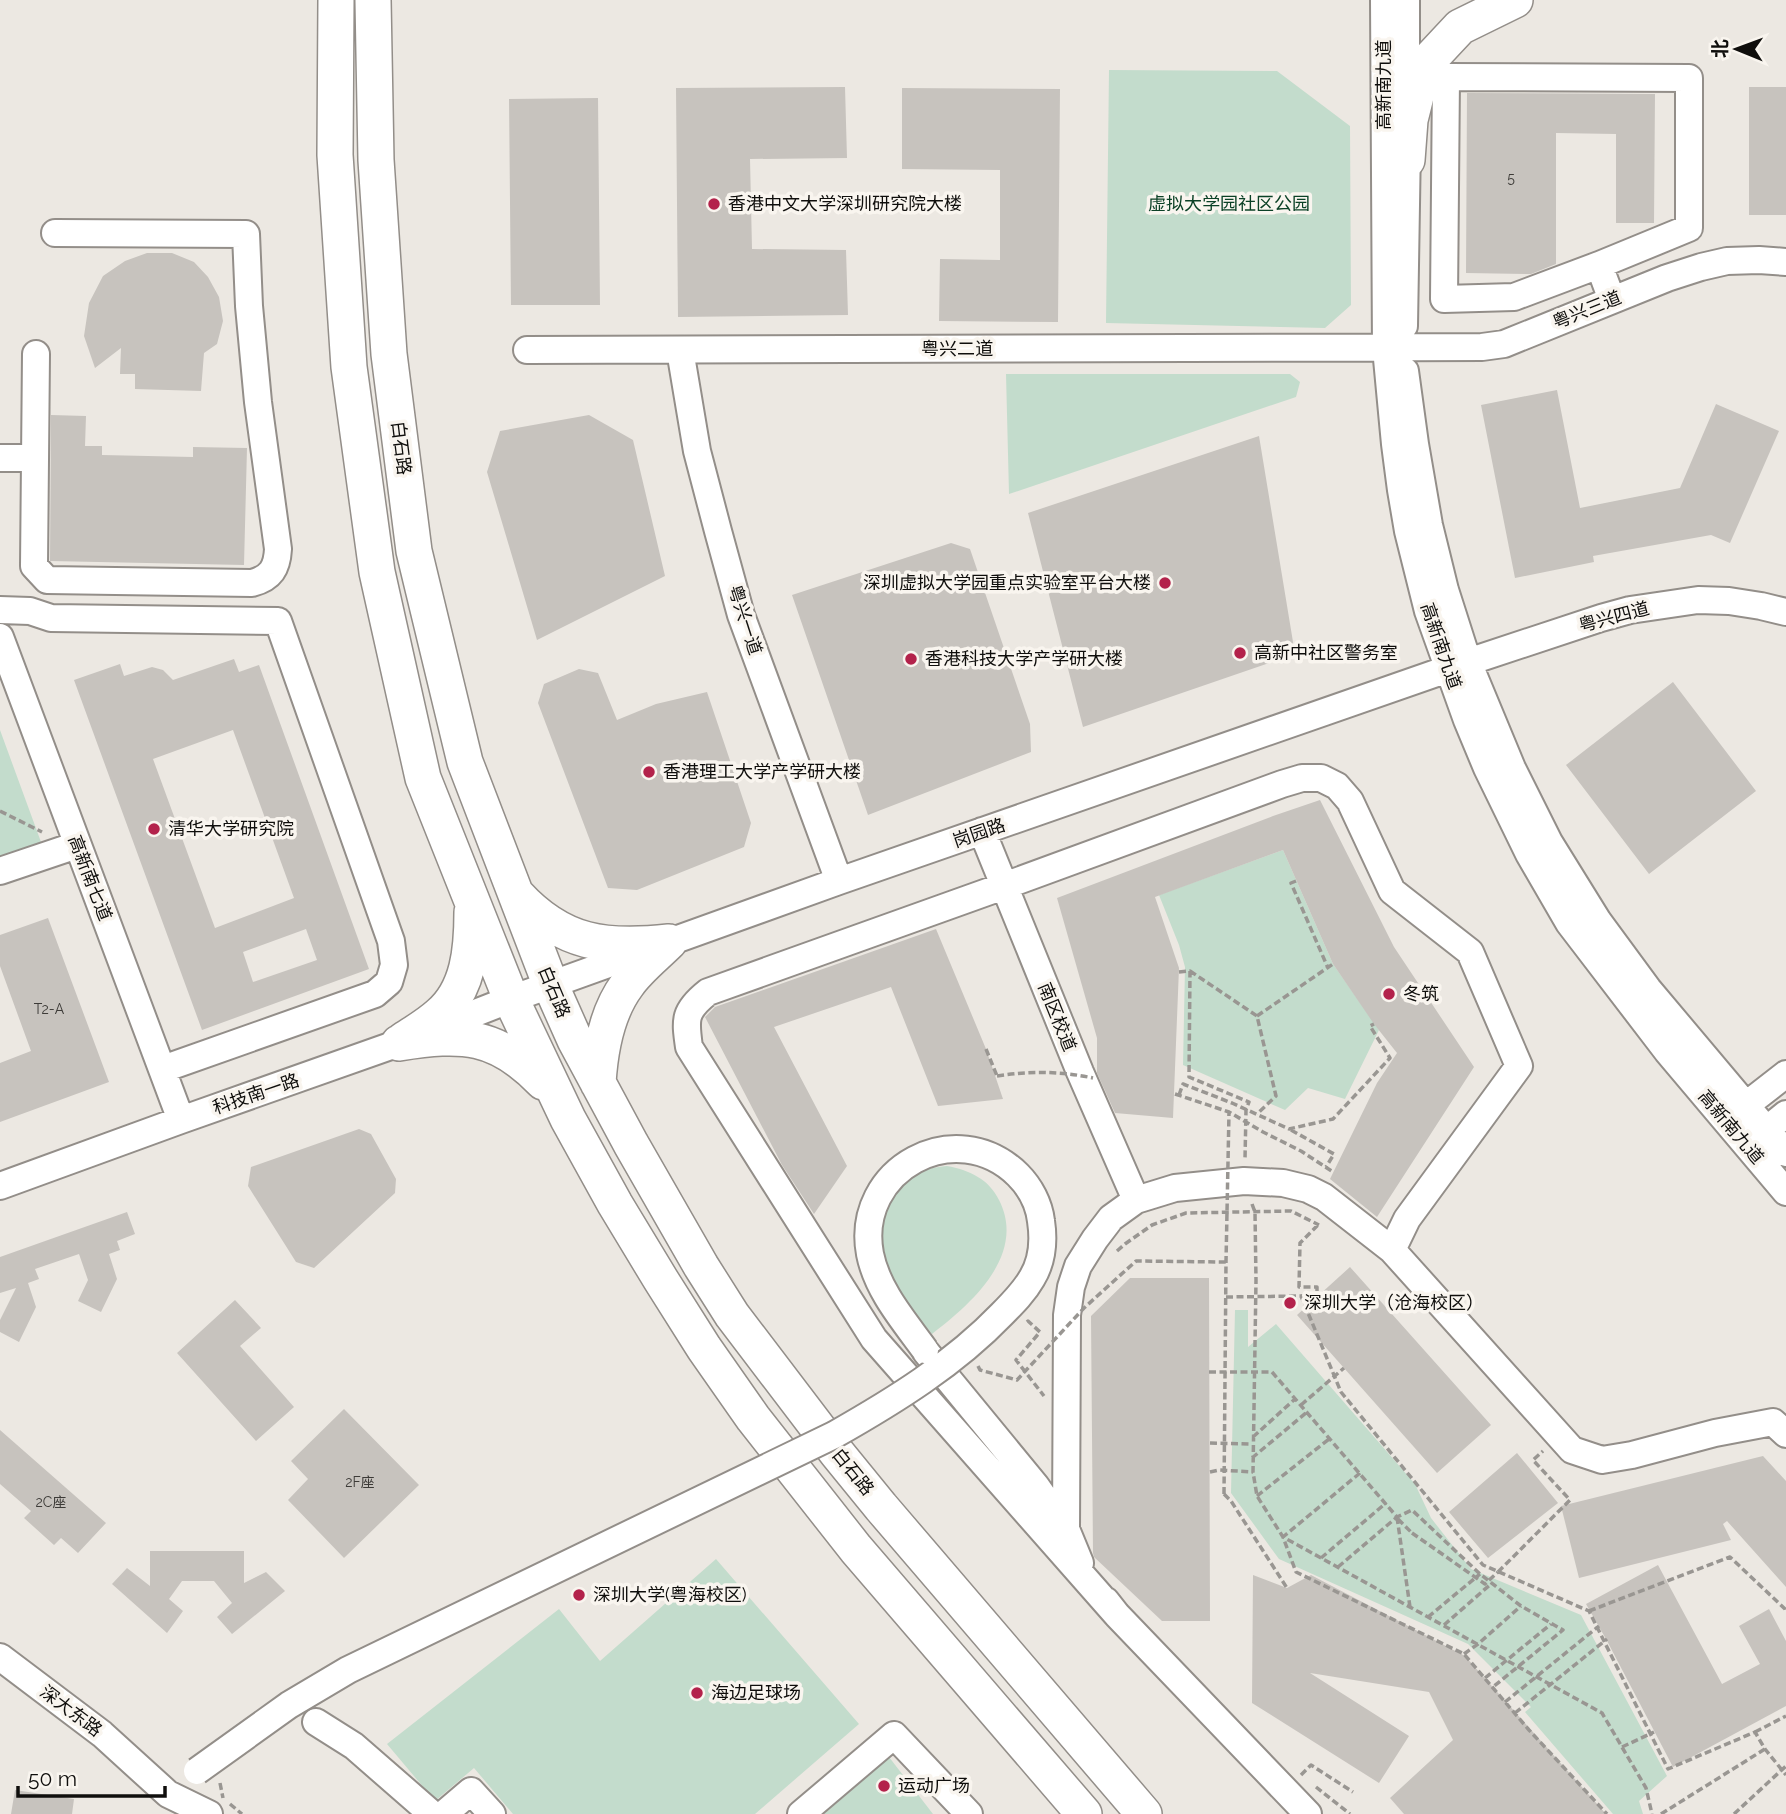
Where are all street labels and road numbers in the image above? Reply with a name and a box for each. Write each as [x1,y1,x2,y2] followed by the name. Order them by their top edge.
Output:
[1373,40,1394,130] street label: 高新南九道
[1550,286,1624,333] street label: 粤兴三道
[921,338,993,359] street label: 粤兴二道
[388,420,415,476] street label: 白石路
[724,582,767,657] street label: 粤兴一道
[1576,597,1651,636] street label: 粤兴四道
[1417,600,1466,692] street label: 高新南九道
[950,814,1008,851] street label: 岗园路
[65,832,116,924] street label: 高新南七道
[534,963,575,1021] street label: 白石路
[1034,980,1081,1054] street label: 南区校道
[210,1069,302,1118] street label: 科技南一路
[1694,1085,1768,1168] street label: 高新南九道
[828,1444,879,1499] street label: 白石路
[36,1681,106,1741] street label: 深大东路

